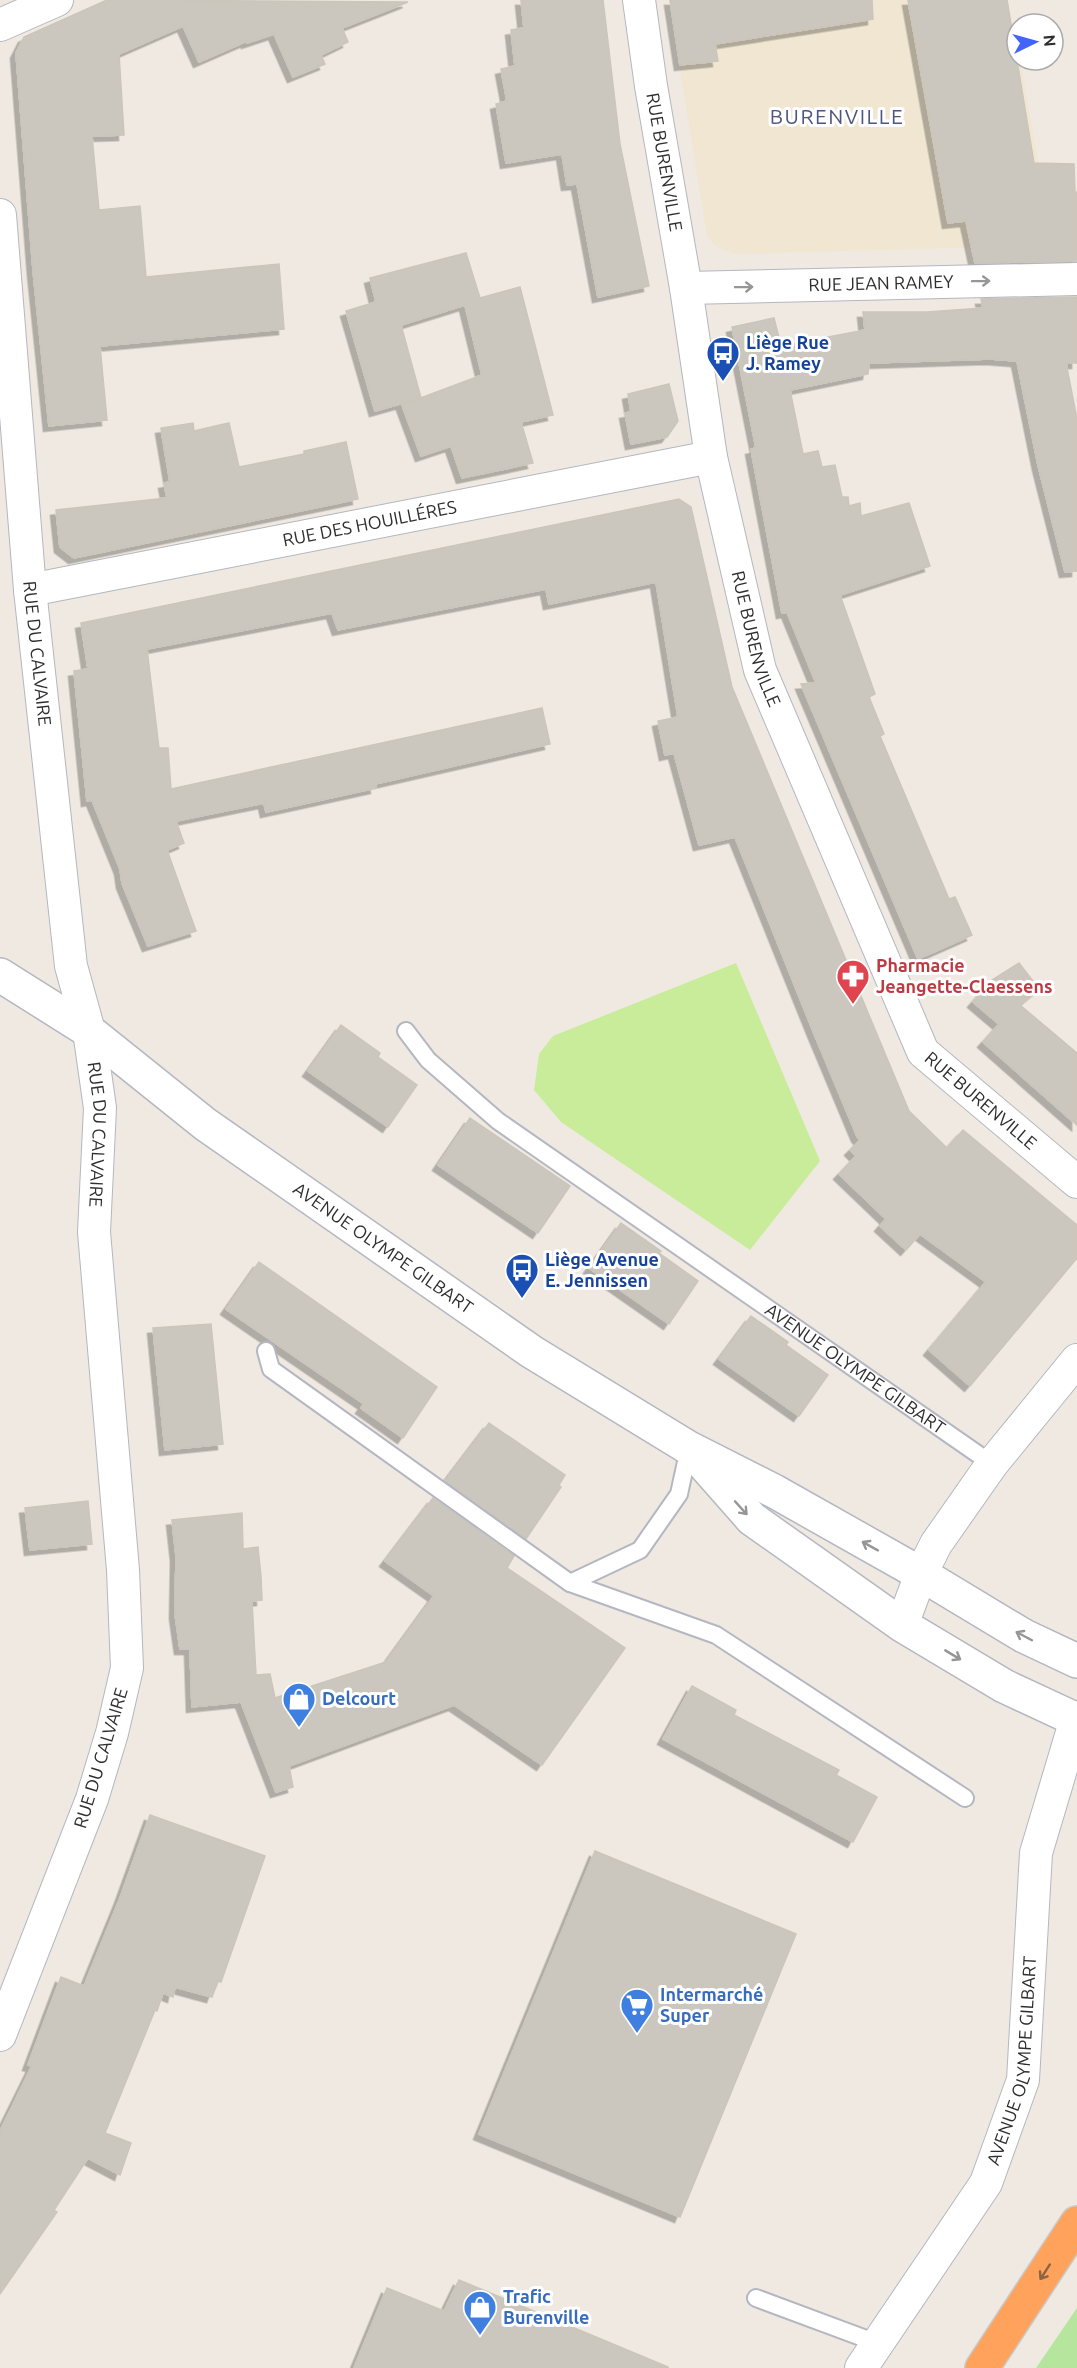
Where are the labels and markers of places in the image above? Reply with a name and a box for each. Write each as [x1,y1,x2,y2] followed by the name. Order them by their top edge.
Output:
[746,332,829,373] place label: Liège Rue J. Ramey
[705,335,741,382] bus stop icon: Liège Rue J. Ramey
[876,955,1052,996] place label: Pharmacie Jeangette-Claessens
[835,958,871,1005] pharmacy icon: Pharmacie Jeangette-Claessens
[545,1249,659,1290] place label: Liège Avenue E. Jennissen
[504,1252,540,1299] bus stop icon: Liège Avenue E. Jennissen
[281,1681,317,1728] shop icon: Delcourt
[322,1688,396,1708] place label: Delcourt
[660,1984,763,2025] place label: Intermarché Super
[619,1987,655,2034] supermarket icon: Intermarché Super
[503,2286,589,2327] place label: Trafic Burenville
[462,2289,498,2336] shop icon: Trafic Burenville

